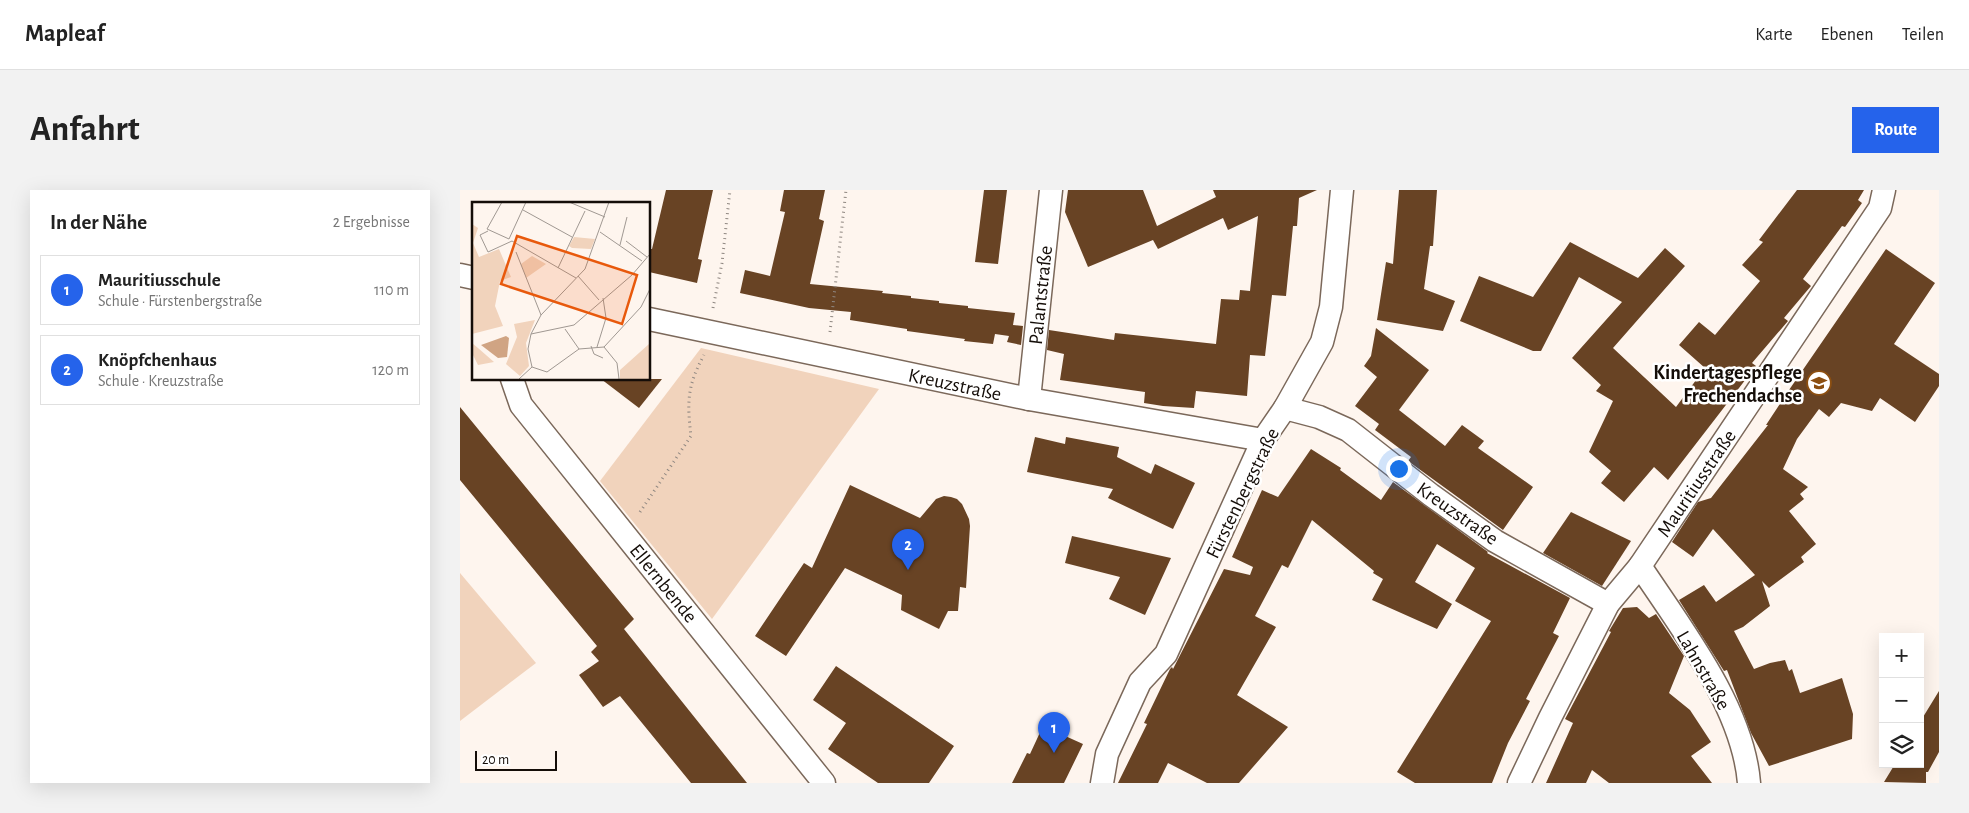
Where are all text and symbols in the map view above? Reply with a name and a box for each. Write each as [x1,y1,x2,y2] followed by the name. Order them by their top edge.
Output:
[25,22,105,46] text: Mapleaf
[1755,26,1793,44] text: Karte
[1821,26,1874,44] text: Ebenen
[1902,26,1944,44] text: Teilen
[1852,107,1939,153] button: Route
[30,112,140,147] text: Anfahrt
[472,202,650,380] inset map
[50,212,147,233] text: In der Nähe
[333,214,410,230] text: 2 Ergebnisse
[1026,245,1056,346] street label: Palantstraße
[98,271,221,290] text: Mauritiusschule
[64,282,70,298] text: 1
[374,282,409,298] text: 110 m
[98,293,262,309] text: Schule · Fürstenbergstraße
[98,351,217,370] text: Knöpfchenhaus
[63,362,71,378] text: 2
[372,362,409,378] text: 120 m
[1653,363,1802,406] place label: Kindertagespflege Frechendachse
[907,365,1003,405] street label: Kreuzstraße
[1806,370,1832,396] school or university icon: Kindertagespflege Frechendachse
[98,373,224,389] text: Schule · Kreuzstraße
[1203,425,1283,562] street label: Fürstenbergstraße
[1654,426,1740,541] street label: Mauritiusstraße
[1386,456,1412,482] your location
[1413,479,1502,549] street label: Kreuzstraße
[892,529,924,570] pin: 2
[626,540,701,627] street label: Ellernbende
[1673,628,1734,713] street label: Lahnstraße
[1879,633,1924,768] map controls
[1879,633,1924,678] button: +
[1879,678,1924,723] button: −
[1038,712,1070,753] pin: 1
[1879,723,1924,768] button: layers
[475,748,558,771] scale bar
[482,753,509,767] text: 20 m

